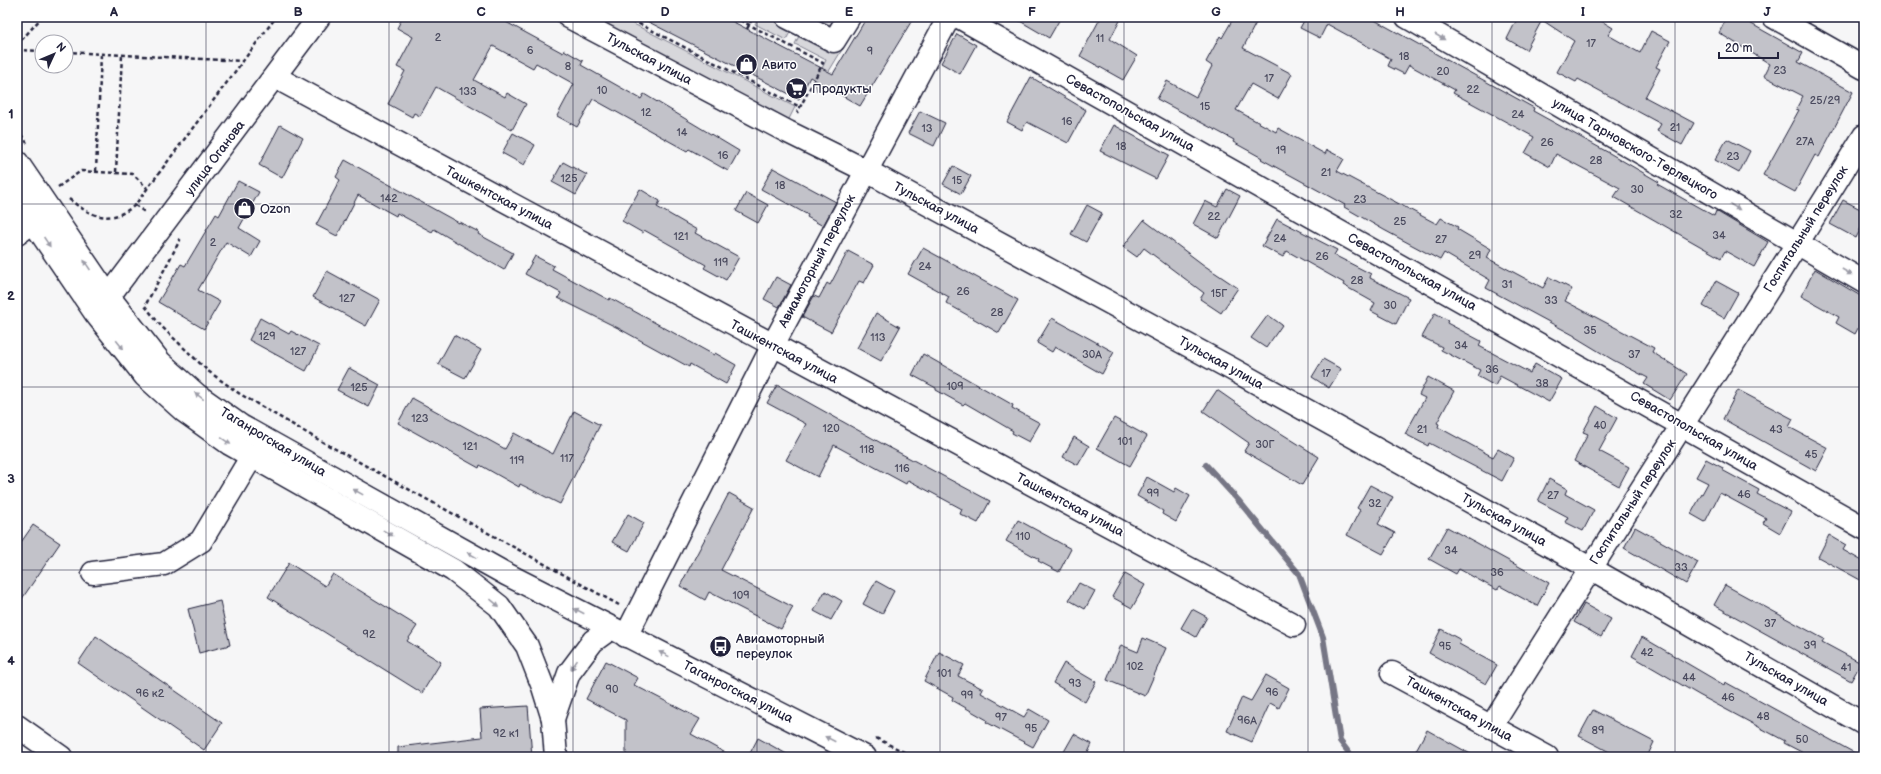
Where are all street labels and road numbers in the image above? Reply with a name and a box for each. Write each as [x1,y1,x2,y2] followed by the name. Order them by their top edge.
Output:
[603,30,695,88] street label: Тульская улица
[1063,71,1198,155] street label: Севастопольская улица
[1549,95,1721,203] street label: улица Тарновского-Терлецкого
[182,117,249,199] street label: улица Оганова
[442,163,556,233] street label: Ташкентская улица
[1760,163,1852,295] street label: Госпитальный переулок
[890,179,982,237] street label: Тульская улица
[775,192,859,331] street label: Авиамоторный переулок
[1345,230,1480,314] street label: Севастопольская улица
[727,317,841,387] street label: Ташкентская улица
[1176,333,1267,393] street label: Тульская улица
[1627,388,1761,474] street label: Севастопольская улица
[217,404,329,480] street label: Таганрогская улица
[1586,436,1680,568] street label: Госпитальный переулок
[1013,470,1127,540] street label: Ташкентская улица
[1459,490,1550,550] street label: Тульская улица
[1741,648,1831,710] street label: Тульская улица
[680,657,796,727] street label: Таганрогская улица
[1403,673,1516,745] street label: Ташкентская улица

